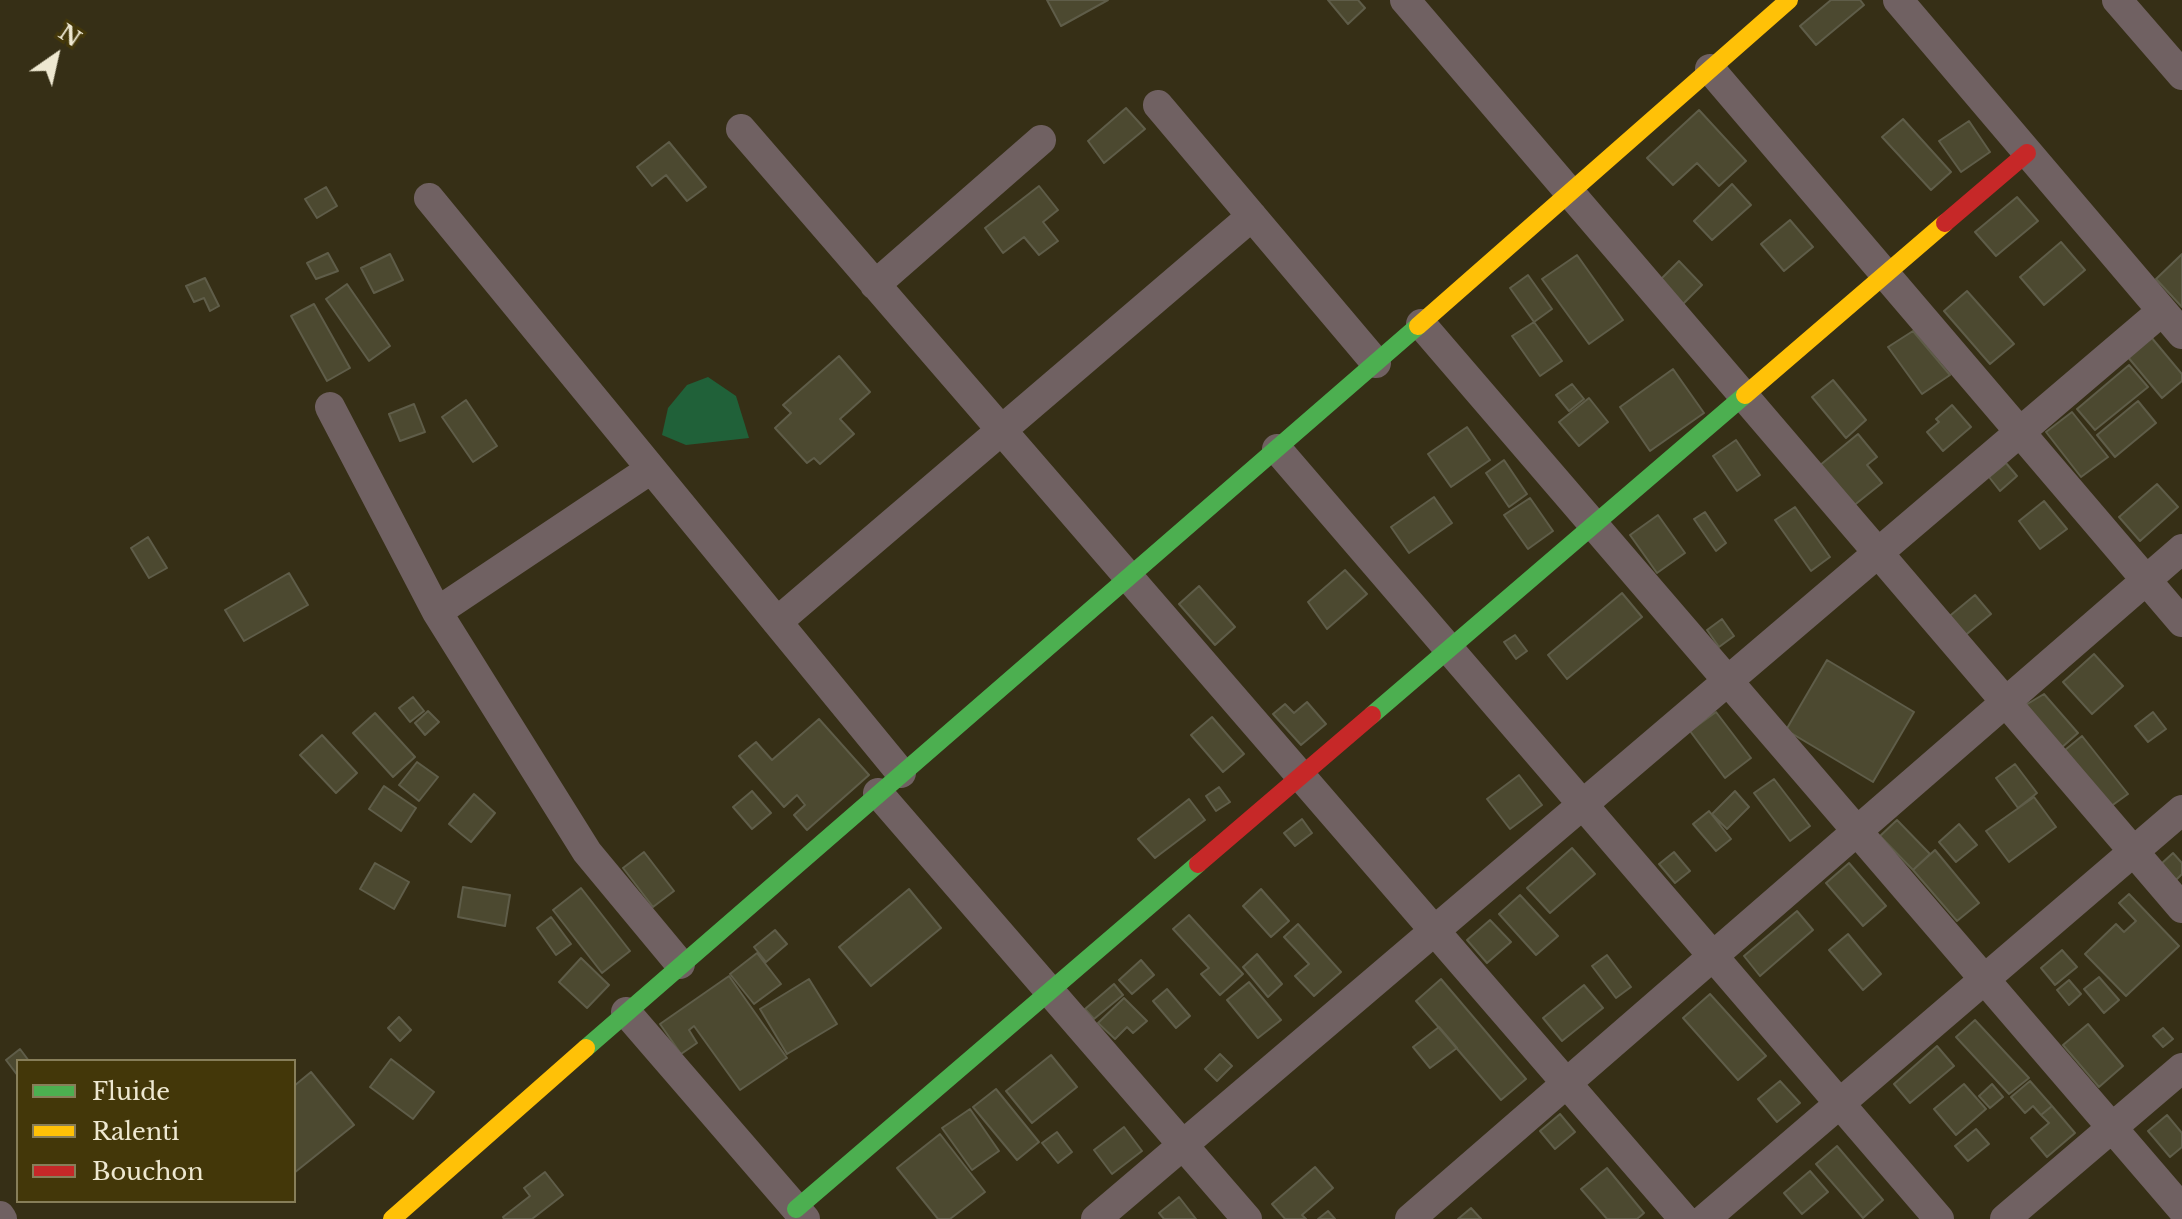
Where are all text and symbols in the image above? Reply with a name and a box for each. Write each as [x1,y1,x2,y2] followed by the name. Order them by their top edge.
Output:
[16,16,96,96] north arrow
[54,19,86,53] text: N
[16,1059,296,1203] legend
[92,1077,170,1106] text: Fluide
[92,1117,180,1146] text: Ralenti
[92,1157,204,1186] text: Bouchon

